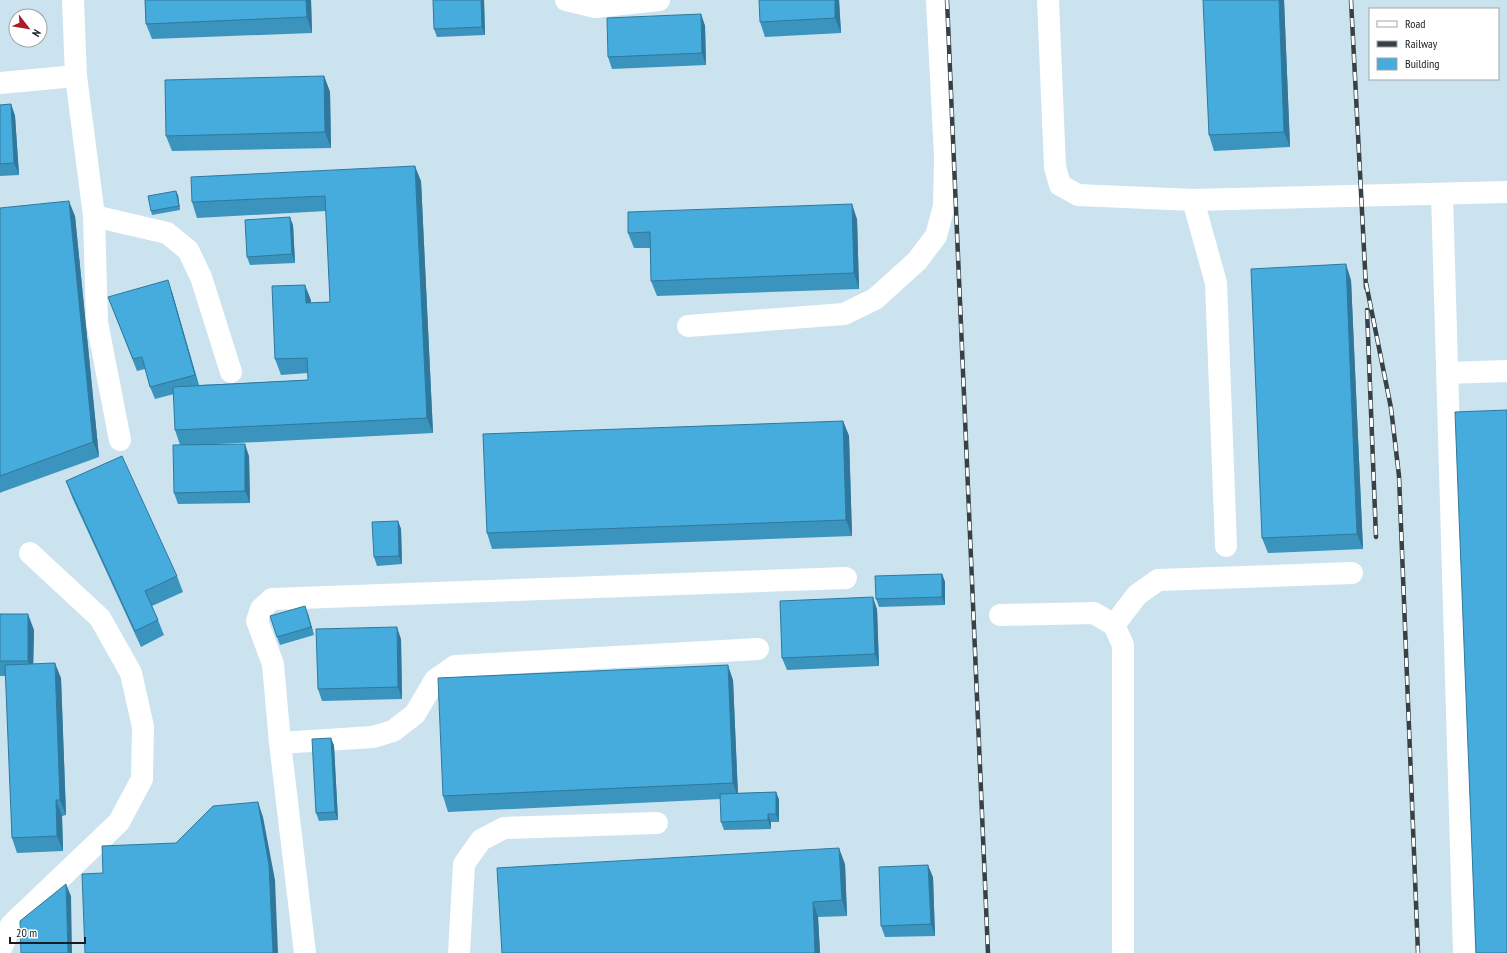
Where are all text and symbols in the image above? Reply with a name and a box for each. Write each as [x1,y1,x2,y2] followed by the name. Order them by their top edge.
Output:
[8,8,48,48] north arrow
[1369,8,1499,80] legend
[1405,16,1425,31] text: Road
[29,27,44,39] text: N
[1405,36,1438,51] text: Railway
[1405,56,1440,71] text: Building
[10,919,85,945] scale bar
[16,925,37,940] text: 20 m

